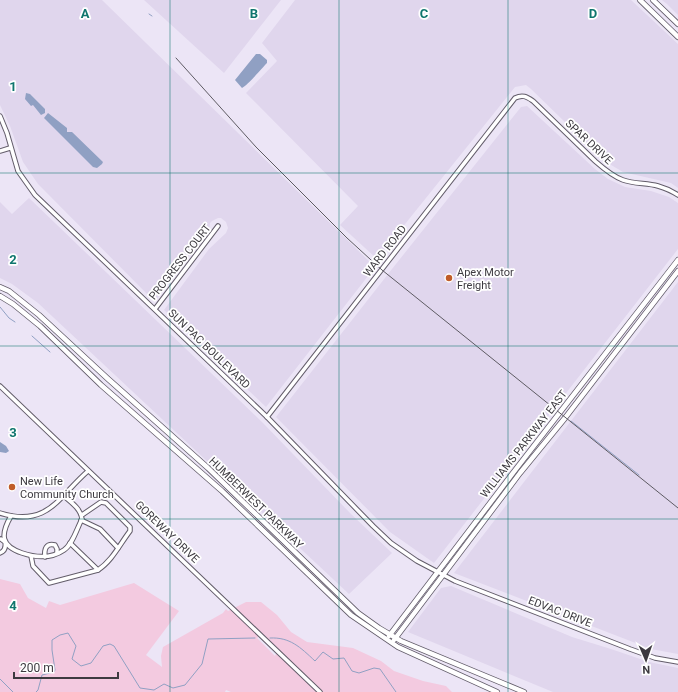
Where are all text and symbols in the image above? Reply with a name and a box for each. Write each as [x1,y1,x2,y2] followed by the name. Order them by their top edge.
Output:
[81,6,90,21] text: A
[250,6,258,21] text: B
[420,6,429,21] text: C
[589,6,597,21] text: D
[9,79,17,94] text: 1
[563,117,615,167] street label: SPAR DRIVE
[146,221,214,302] street label: PROGRESS COURT
[361,223,409,279] street label: WARD ROAD
[9,252,17,267] text: 2
[457,266,514,292] place label: Apex Motor Freight
[444,273,454,283] marker: Apex Motor Freight
[165,306,253,392] street label: SUN PAC BOULEVARD
[478,387,570,500] street label: WILLIAMS PARKWAY EAST
[9,425,17,440] text: 3
[206,455,306,552] street label: HUMBERWEST PARKWAY
[20,475,114,501] place label: New Life Community Church
[7,482,17,492] marker: New Life Community Church
[132,498,202,566] street label: GOREWAY DRIVE
[526,594,594,630] street label: EDVAC DRIVE
[9,598,17,613] text: 4
[626,640,666,680] north arrow
[14,654,118,680] scale bar
[20,661,54,675] text: 200 m
[642,663,650,676] text: N

